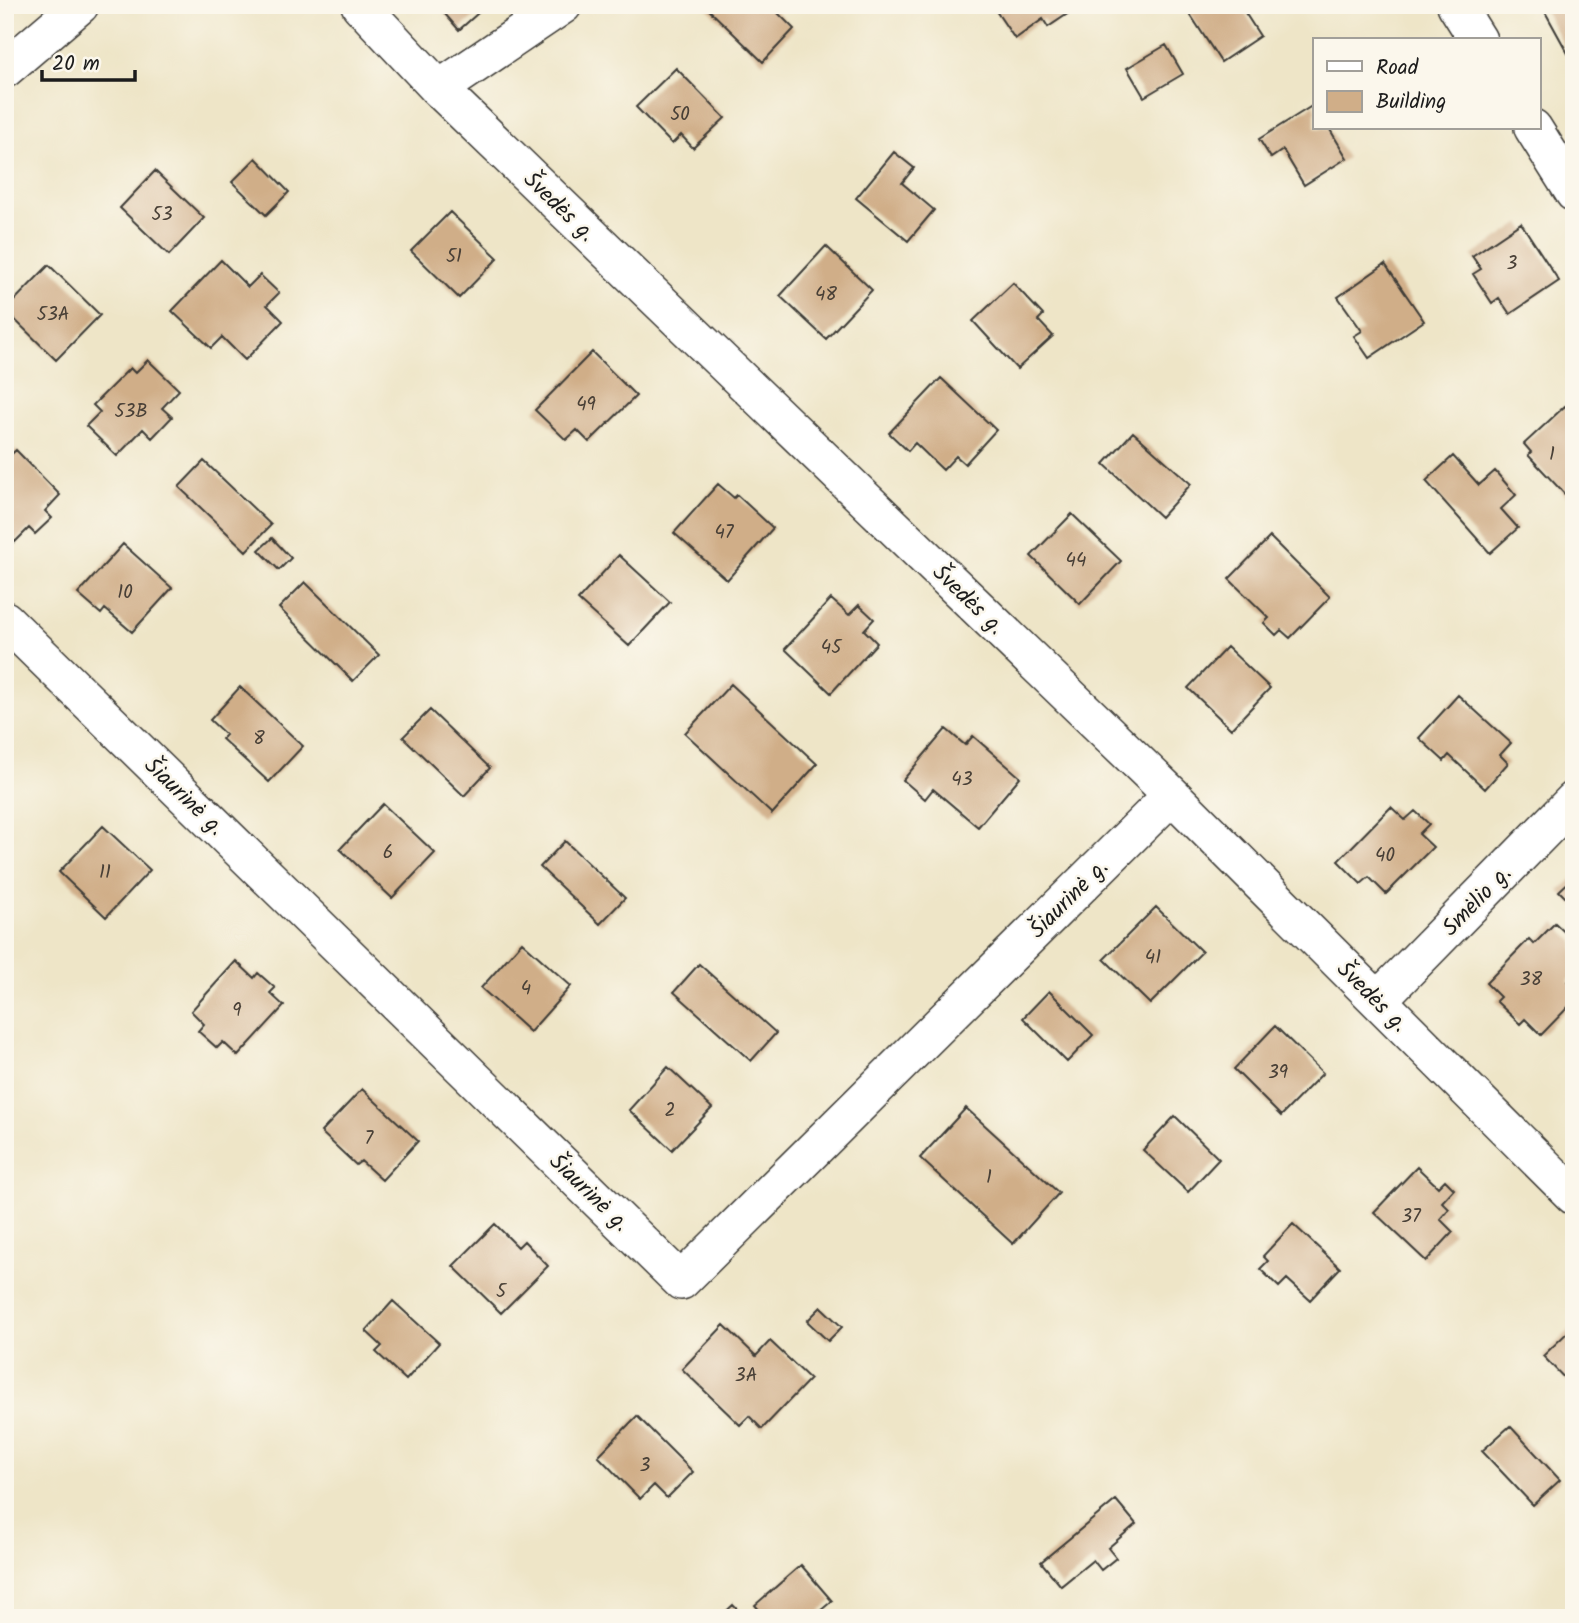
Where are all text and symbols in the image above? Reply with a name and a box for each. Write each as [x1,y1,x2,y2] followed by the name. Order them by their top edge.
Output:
[42,38,135,82] scale bar
[1313,38,1540,130] legend
[52,48,100,81] text: 20 m
[1376,52,1419,85] text: Road
[1376,86,1446,119] text: Building
[670,100,690,130] house number: 50
[514,164,603,251] street label: Švedės g.
[151,200,173,230] house number: 53
[446,242,462,272] house number: 51
[1507,249,1518,279] house number: 3
[815,280,838,310] house number: 48
[37,300,69,330] house number: 53A
[576,390,596,420] house number: 49
[114,397,148,427] house number: 53B
[1549,440,1555,470] house number: 1
[714,518,735,548] house number: 47
[1066,546,1086,576] house number: 44
[923,557,1012,644] street label: Švedės g.
[117,578,133,608] house number: 10
[821,633,843,663] house number: 45
[253,724,265,754] house number: 8
[135,750,232,845] street label: Šiaurinė g.
[951,765,973,795] house number: 43
[383,838,393,868] house number: 6
[1375,841,1395,871] house number: 40
[1021,851,1118,948] street label: Šiaurinė g.
[1434,857,1521,945] street label: Smėlio g.
[99,858,111,888] house number: 11
[1145,943,1161,973] house number: 41
[1327,953,1416,1042] street label: Švedės g.
[1520,965,1543,995] house number: 38
[521,974,531,1004] house number: 4
[232,996,242,1026] house number: 9
[1268,1058,1288,1088] house number: 39
[664,1096,676,1126] house number: 2
[365,1124,375,1154] house number: 7
[540,1146,637,1241] street label: Šiaurinė g.
[986,1163,992,1193] house number: 1
[1401,1202,1422,1232] house number: 37
[496,1277,508,1307] house number: 5
[735,1361,757,1391] house number: 3A
[640,1451,651,1481] house number: 3

